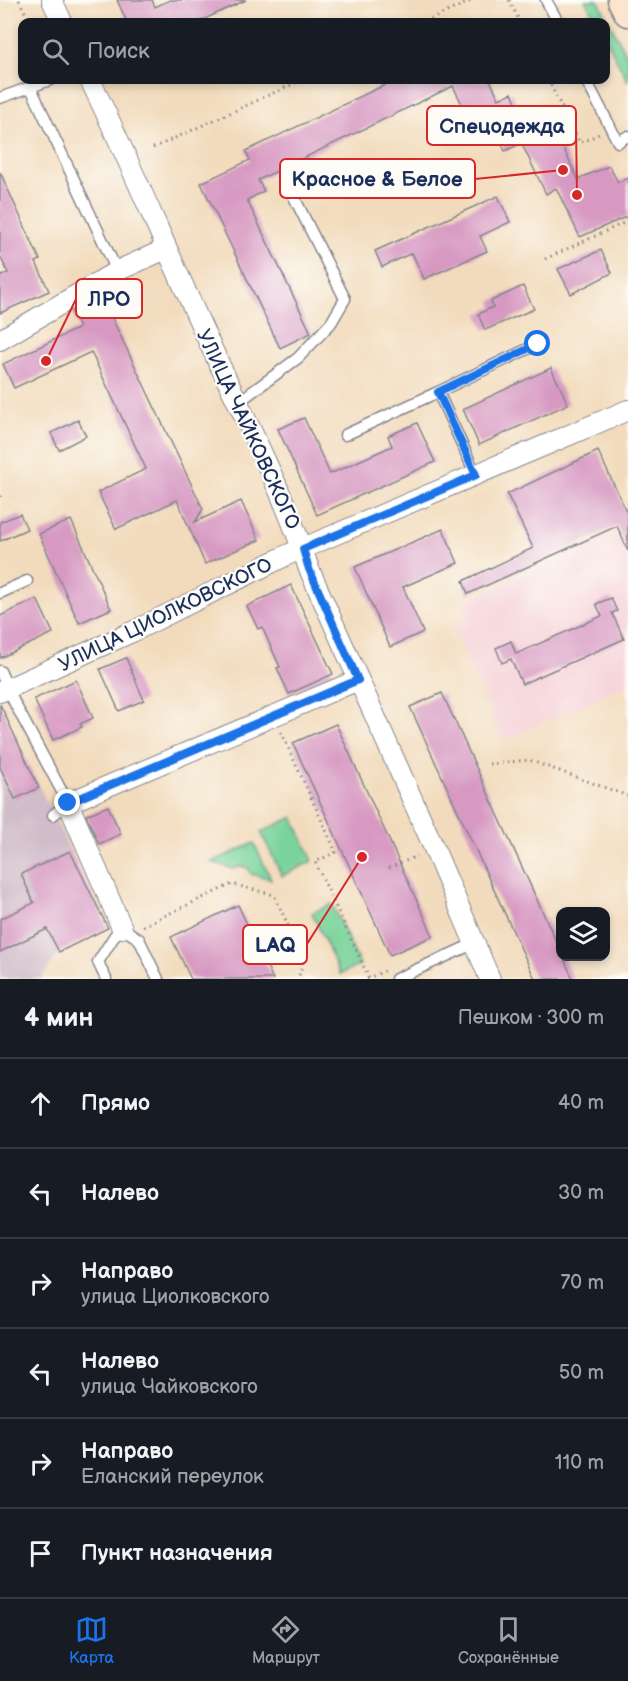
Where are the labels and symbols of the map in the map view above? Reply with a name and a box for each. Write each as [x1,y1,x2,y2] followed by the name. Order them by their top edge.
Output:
[427,106,576,145] callout: Спецодежда
[439,114,566,139] text: Спецодежда
[280,159,475,198] callout: Красное & Белое
[291,167,463,192] text: Красное & Белое
[76,279,142,318] callout: ЛРО
[87,287,130,312] text: ЛРО
[191,326,305,533] street label: УЛИЦА ЧАЙКОВСКОГО
[524,330,550,356] route start
[55,553,276,677] street label: УЛИЦА ЦИОЛКОВСКОГО
[54,789,80,815] route end
[243,925,307,964] callout: LAQ
[255,933,295,958] text: LAQ

